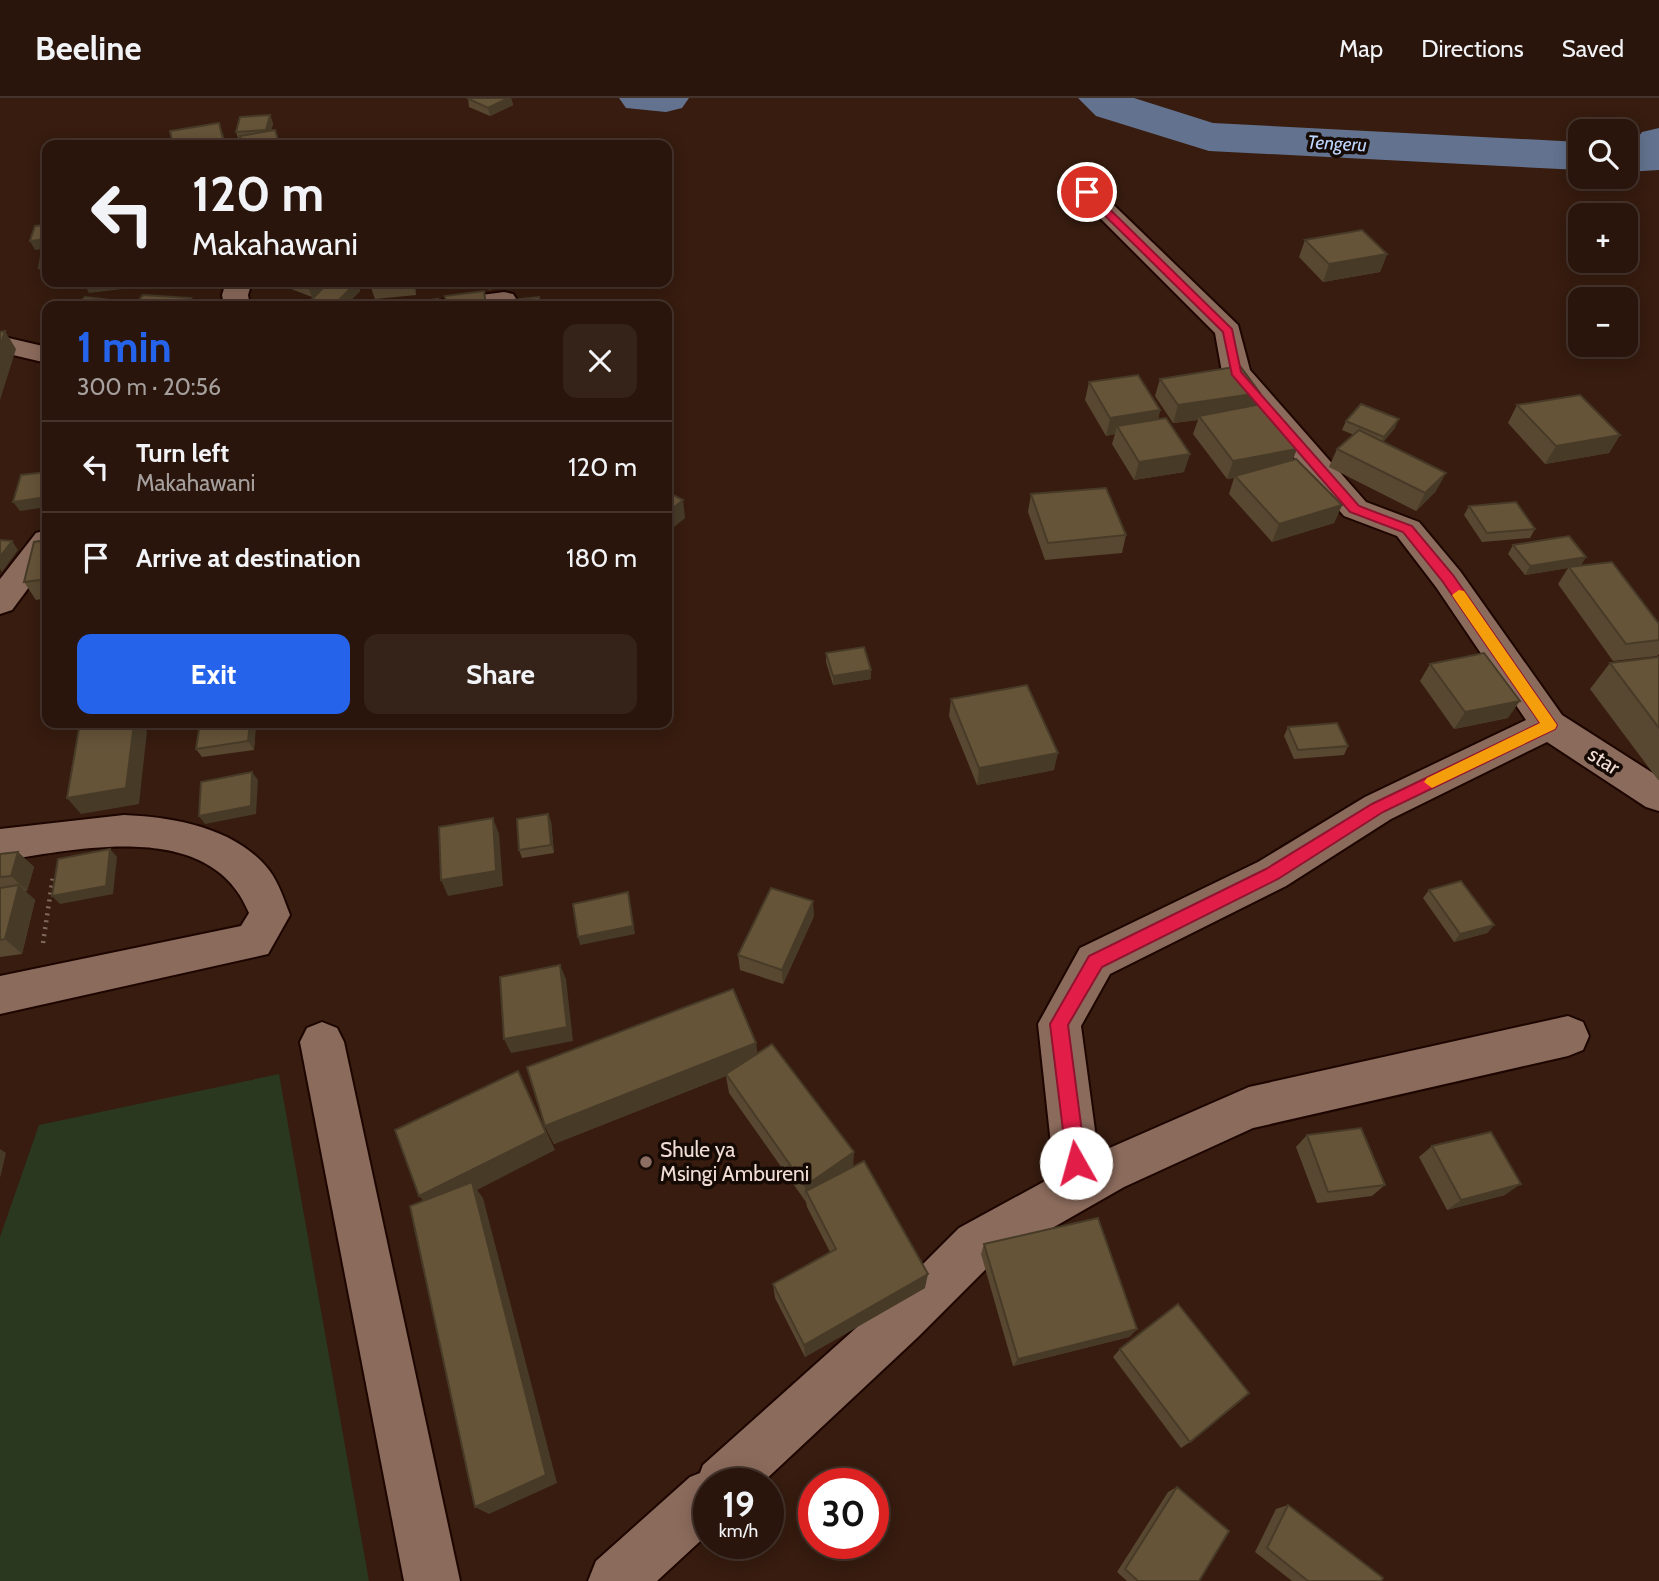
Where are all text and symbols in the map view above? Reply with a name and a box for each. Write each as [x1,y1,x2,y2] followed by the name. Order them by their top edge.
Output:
[35,28,141,68] text: Beeline
[1339,34,1383,63] text: Map
[1421,34,1524,63] text: Directions
[1562,34,1624,63] text: Saved
[1568,119,1638,357] map controls
[1568,119,1638,189] button: search
[1307,130,1367,157] water label: Tengeru
[1057,162,1117,222] pin
[192,164,324,223] text: 120 m
[77,168,168,259] icon: left
[1068,173,1106,211] icon: arrive
[1568,203,1638,273] button: +
[192,224,358,263] text: Makahawani
[1568,287,1638,357] button: −
[77,321,172,373] text: 1 min
[563,324,637,398] button: close
[77,373,221,401] text: 300 m · 20:56
[136,437,229,469] text: Turn left
[77,448,115,486] icon: left
[568,451,637,483] text: 120 m
[136,469,255,497] text: Makahawani
[77,539,115,577] icon: arrive
[136,542,361,574] text: Arrive at destination
[566,542,637,574] text: 180 m
[77,634,350,714] button: Exit
[364,634,637,714] button: Share
[1584,741,1625,780] street label: star
[1039,1126,1113,1200] position arrow
[660,1137,809,1186] place label: Shule ya Msingi Ambureni
[638,1154,654,1170] marker: Shule ya Msingi Ambureni
[798,1468,889,1559] speed limit sign: 30
[722,1483,755,1526] text: 19
[719,1520,758,1542] text: km/h

